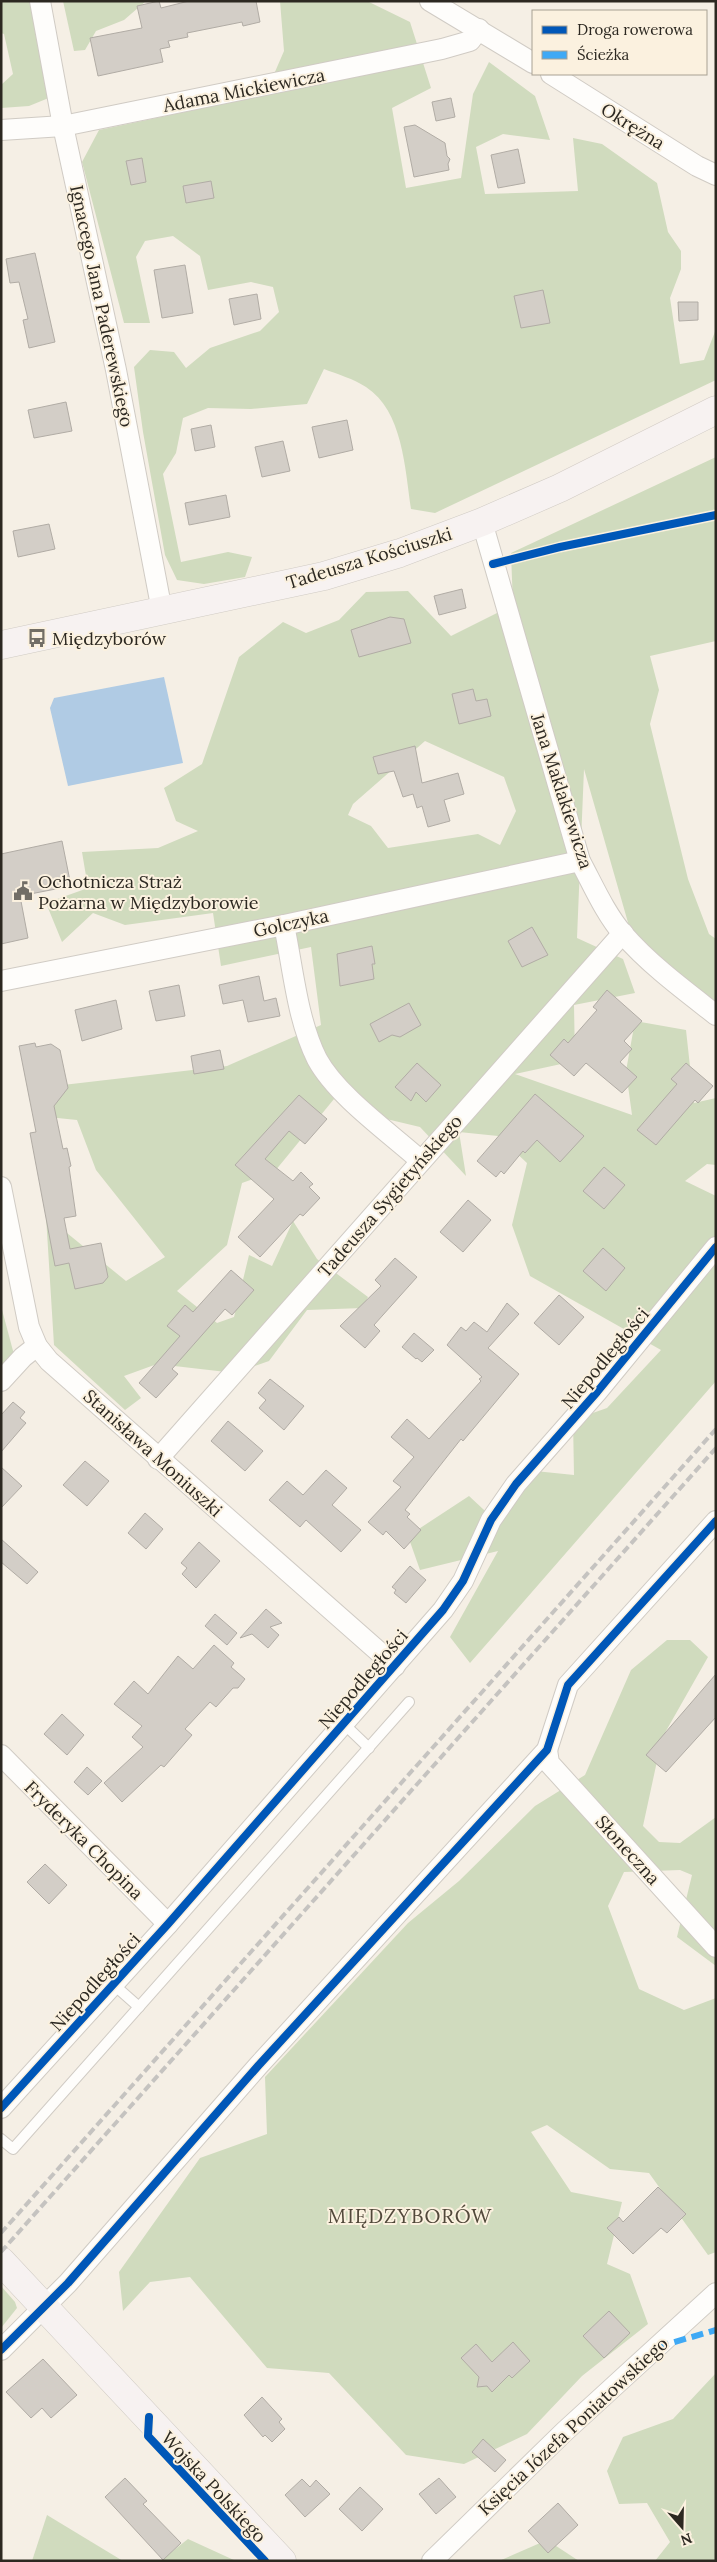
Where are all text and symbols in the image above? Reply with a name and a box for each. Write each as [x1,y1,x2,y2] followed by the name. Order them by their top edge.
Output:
[532,10,707,75] legend
[577,20,693,39] text: Droga rowerowa
[577,45,630,64] text: Ścieżka
[160,63,327,117] street label: Adama Mickiewicza
[597,98,669,154] street label: Okrężna
[65,183,139,429] street label: Ignacego Jana Paderewskiego
[284,522,454,594] street label: Tadeusza Kościuszki
[26,627,48,649] bus stop icon: Międzyborów
[52,627,167,650] place label: Międzyborów
[526,709,598,872] street label: Jana Maklakiewicza
[38,870,259,914] place label: Ochotnicza Straż Pożarna w Międzyborowie
[12,880,34,902] public building icon: Ochotnicza Straż Pożarna w Międzyborowie
[251,904,331,942] street label: Golczyka
[313,1110,467,1282] street label: Tadeusza Sygietyńskiego
[556,1303,654,1413] street label: Niepodległości
[79,1384,227,1522] street label: Stanisława Moniuszki
[313,1624,413,1734] street label: Niepodległości
[20,1776,148,1904] street label: Fryderyka Chopina
[591,1811,665,1889] street label: Słoneczna
[45,1928,145,2036] street label: Niepodległości
[328,2203,492,2228] district label: MIĘDZYBORÓW
[473,2332,673,2520] street label: Księcia Józefa Poniatowskiego
[157,2427,271,2547] street label: Wojska Polskiego
[657,2502,707,2552] north arrow
[678,2529,695,2550] text: N

